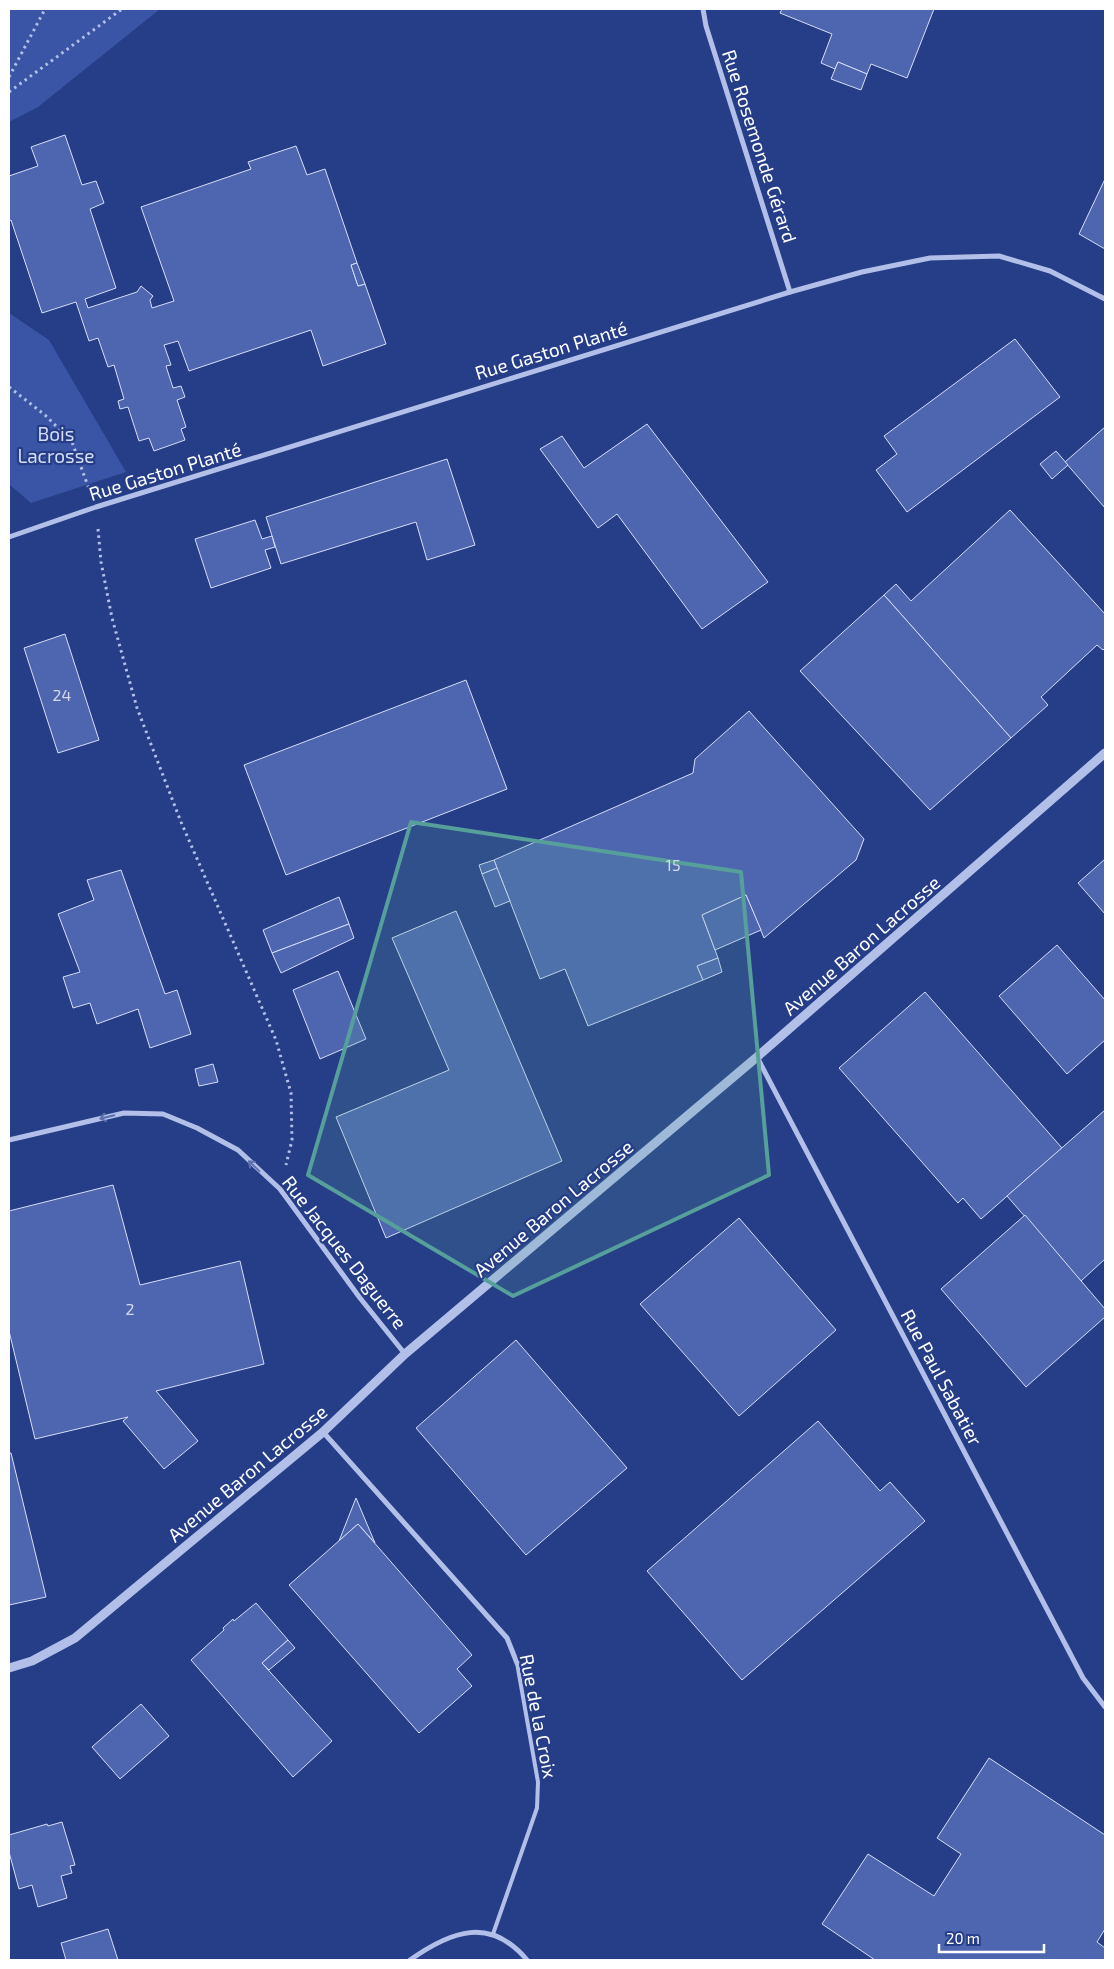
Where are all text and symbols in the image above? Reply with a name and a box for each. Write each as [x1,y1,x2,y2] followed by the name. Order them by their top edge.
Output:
[718,47,802,245] street label: Rue Rosemonde Gérard
[472,316,630,384] street label: Rue Gaston Planté
[17,422,95,467] park label: Bois Lacrosse
[86,437,244,505] street label: Rue Gaston Planté
[53,685,72,704] house number: 24
[666,855,680,874] house number: 15
[778,870,944,1020] street label: Avenue Baron Lacrosse
[99,1113,115,1122] one-way arrow
[469,1135,637,1281] street label: Avenue Baron Lacrosse
[248,1160,261,1172] one-way arrow
[278,1171,412,1333] street label: Rue Jacques Daguerre
[126,1299,135,1318] house number: 2
[896,1305,988,1449] street label: Rue Paul Sabatier
[163,1400,331,1546] street label: Avenue Baron Lacrosse
[516,1652,562,1780] street label: Rue de la Croix
[939,1922,1044,1954] scale bar
[946,1929,980,1947] text: 20 m

